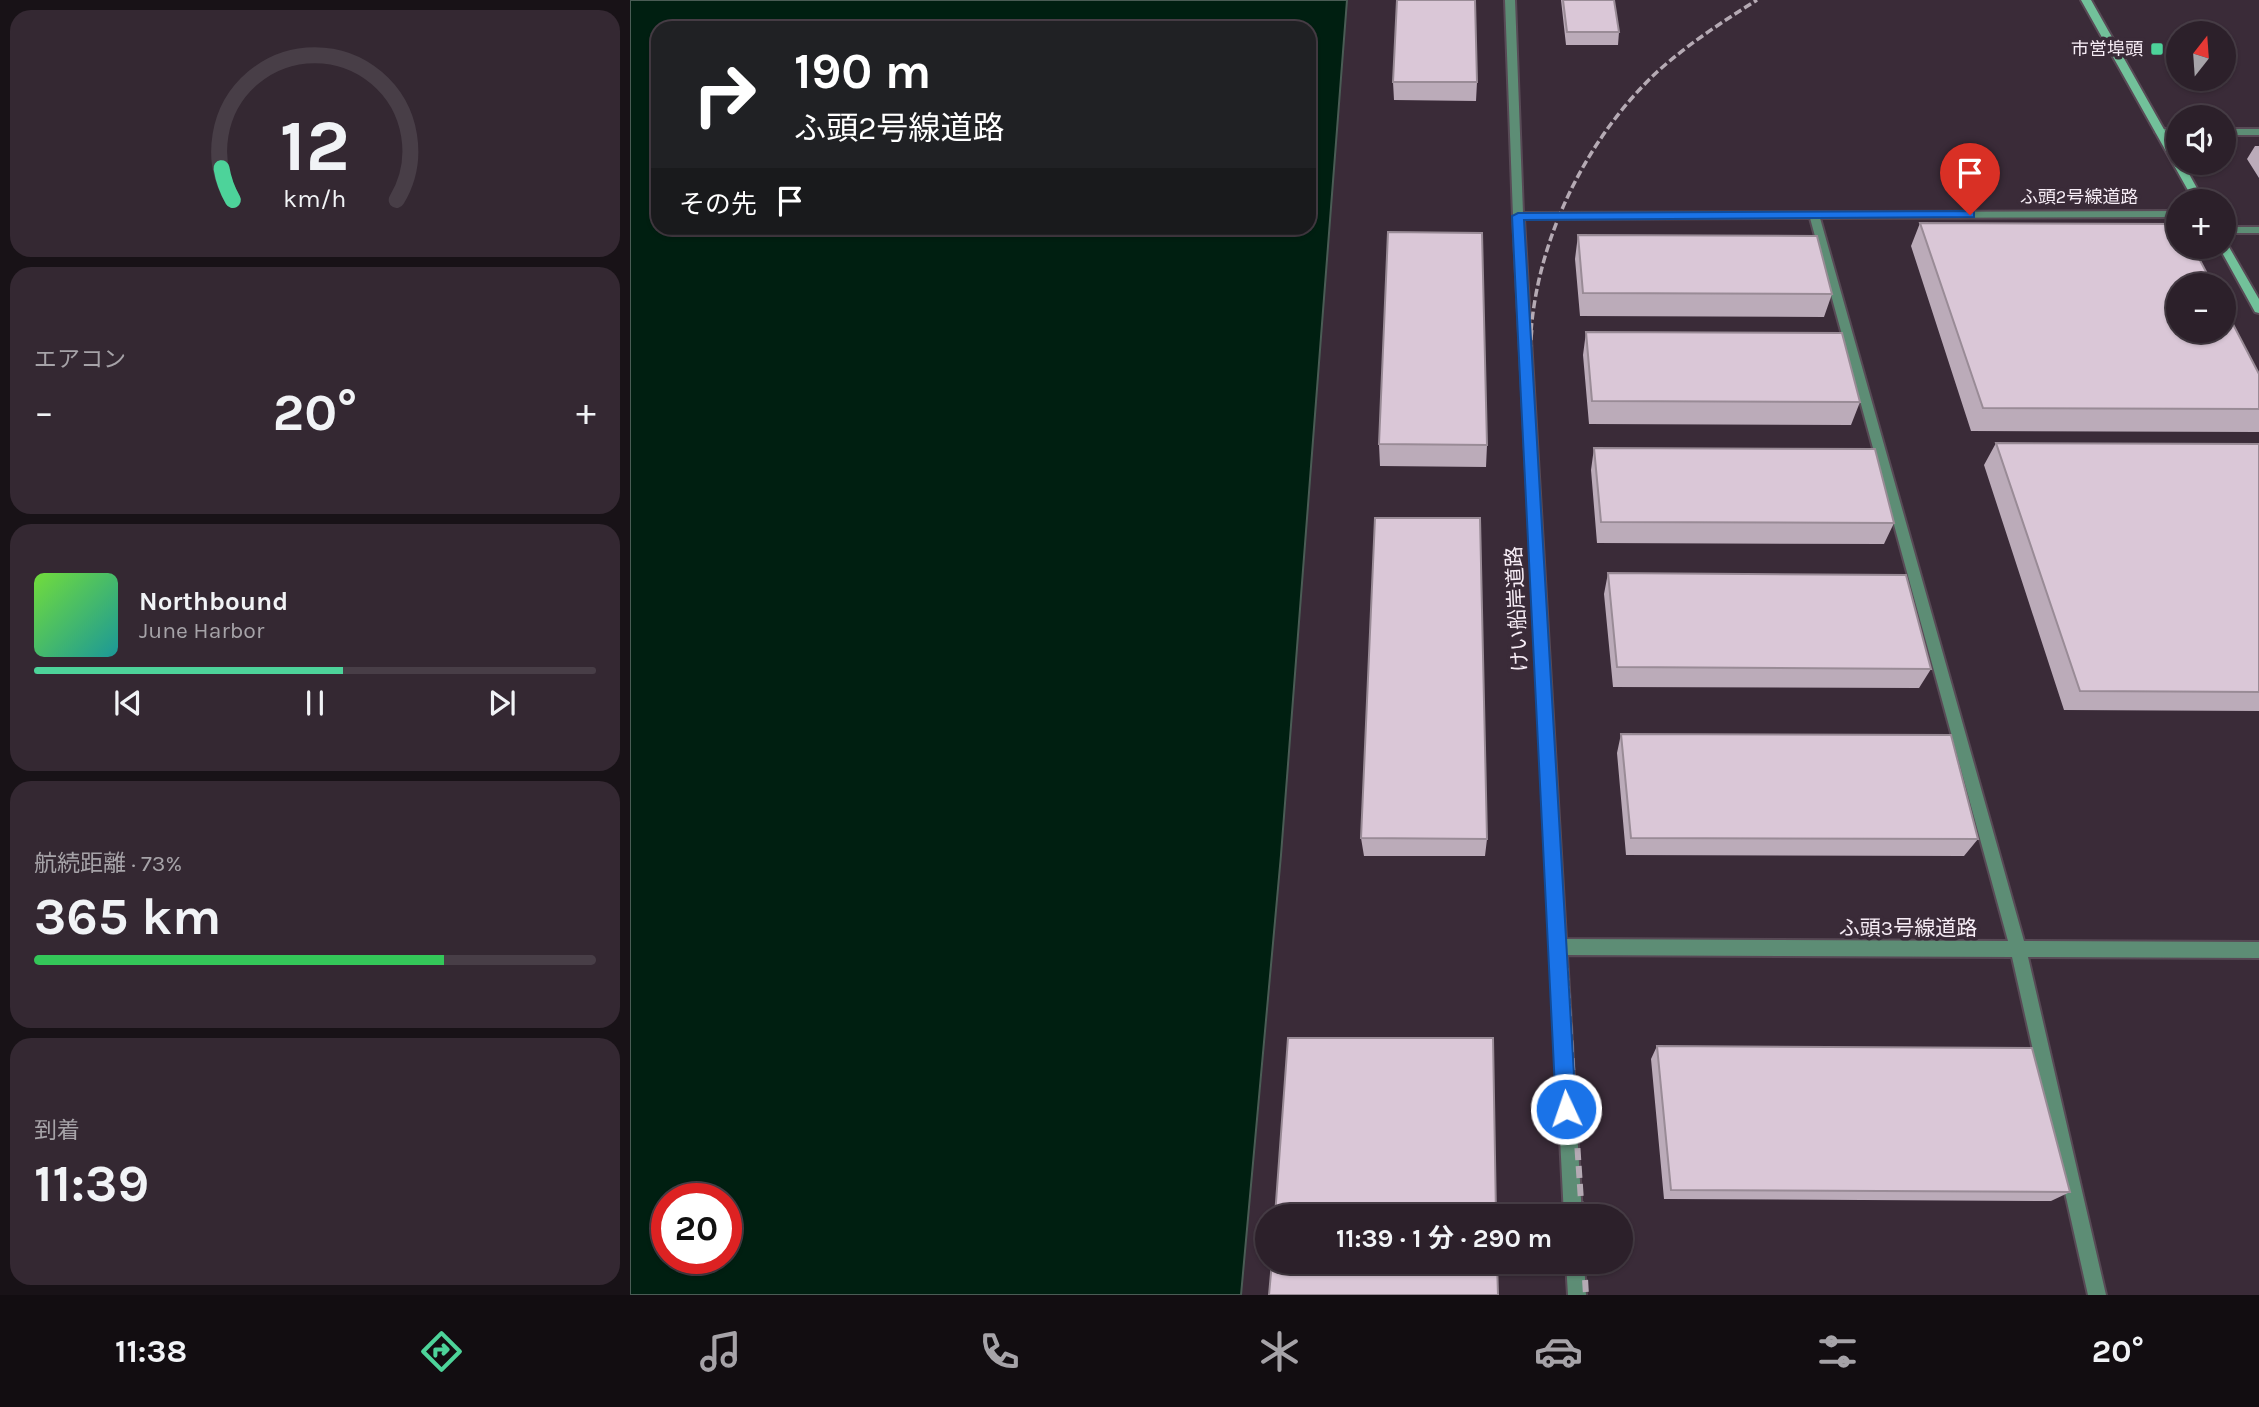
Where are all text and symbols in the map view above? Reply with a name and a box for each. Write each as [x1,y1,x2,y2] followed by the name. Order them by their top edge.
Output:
[2166,21,2236,91] north arrow
[2166,21,2236,343] map controls
[2071,38,2143,60] place label: 市営埠頭
[2149,41,2165,57] marker: 市営埠頭
[794,43,931,100] text: 190 m
[679,49,770,140] icon: right
[280,103,350,188] text: 12
[2166,105,2236,175] button: sound
[794,110,1005,147] text: ふ頭2号線道路
[1940,143,2000,215] pin
[1951,154,1989,192] icon: arrive
[771,182,809,220] icon: arrive
[283,183,347,212] text: km/h
[2020,186,2138,208] street label: ふ頭2号線道路
[679,189,757,220] text: その先
[2166,189,2236,259] button: +
[2166,273,2236,343] button: −
[34,346,126,373] text: エアコン
[273,382,357,443] text: 20°
[34,390,54,435] text: −
[576,390,596,435] text: +
[1502,545,1532,673] street label: けい船岸道路
[139,586,288,617] text: Northbound
[139,617,264,644] text: June Harbor
[109,684,147,722] icon: previous
[296,684,334,722] icon: pause
[483,684,521,722] icon: next
[34,850,182,877] text: 航続距離 · 73%
[34,886,221,947] text: 365 km
[1839,916,1977,940] street label: ふ頭3号線道路
[1529,1072,1603,1146] position arrow
[34,1117,80,1144] text: 到着
[34,1153,149,1214] text: 11:39
[651,1183,742,1274] speed limit sign: 20
[1336,1223,1552,1254] text: 11:39 · 1 分 · 290 m
[417,1327,466,1376] icon: directions
[696,1327,745,1376] icon: music
[975,1327,1024,1376] icon: phone
[1255,1327,1304,1376] icon: climate
[1534,1327,1583,1376] icon: car
[1813,1327,1862,1376] icon: filters
[115,1333,187,1370] text: 11:38
[2092,1333,2144,1370] text: 20°

